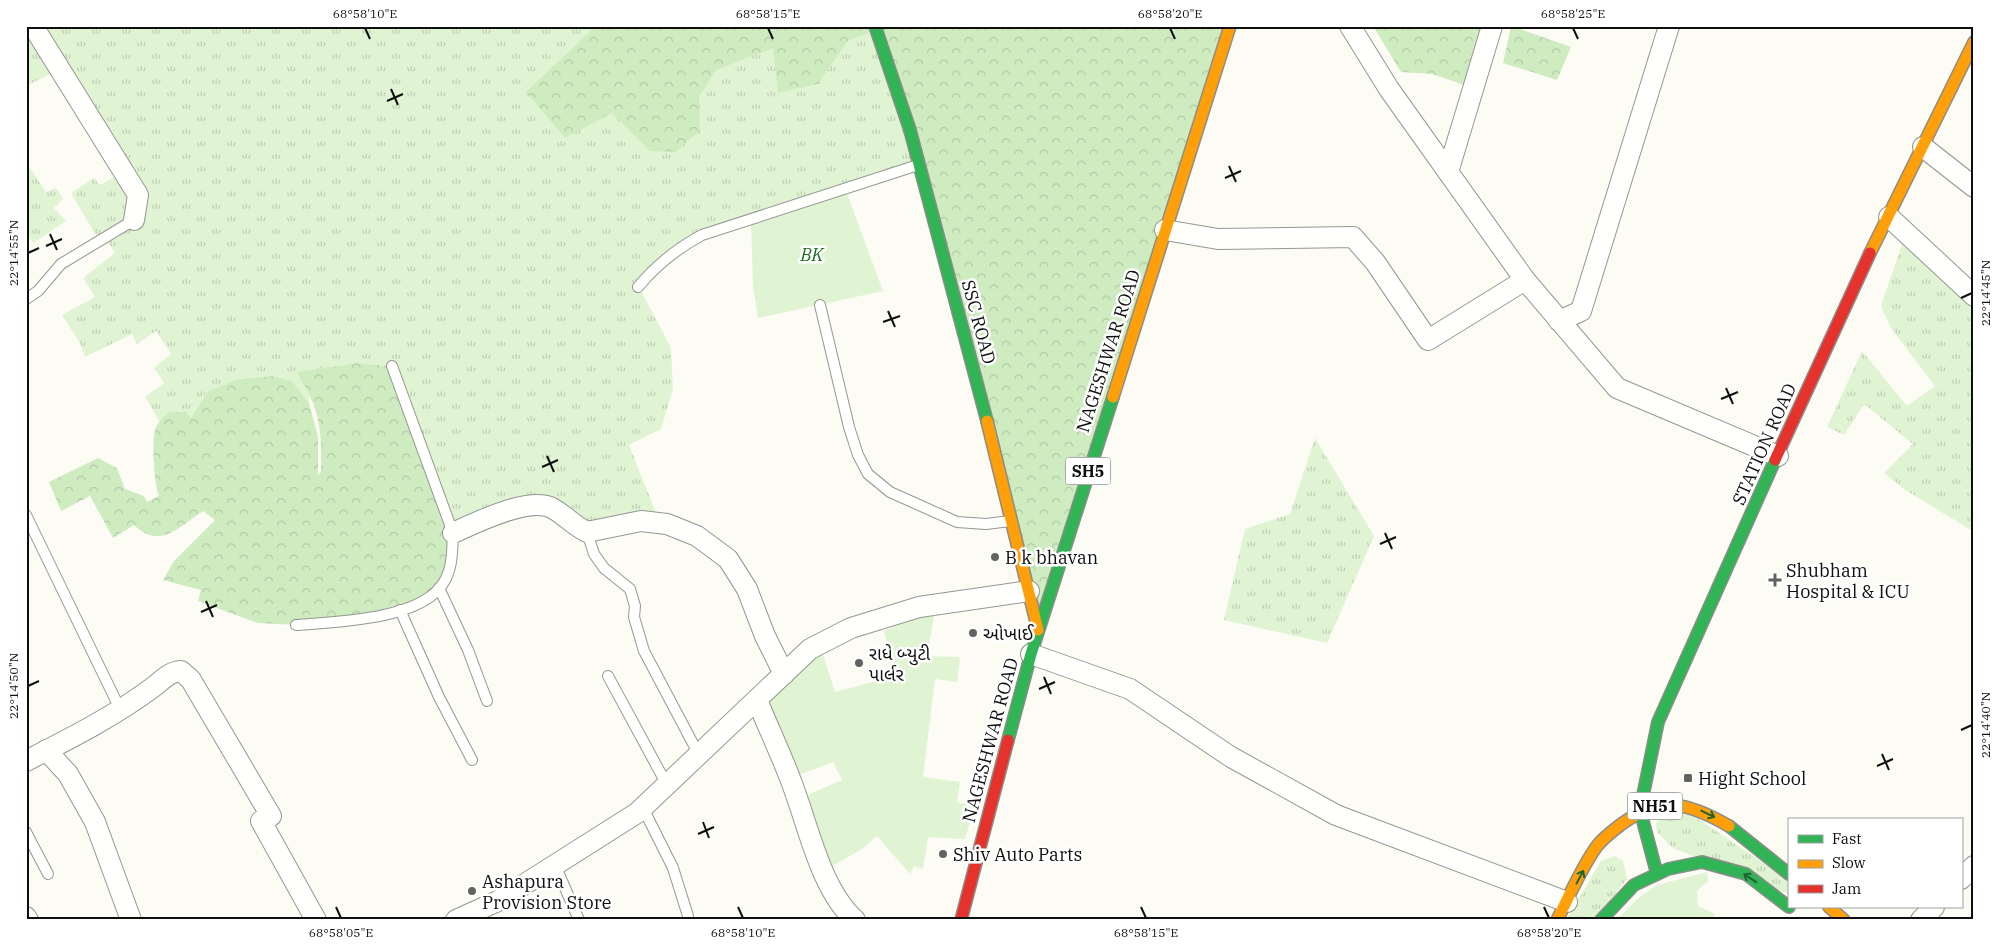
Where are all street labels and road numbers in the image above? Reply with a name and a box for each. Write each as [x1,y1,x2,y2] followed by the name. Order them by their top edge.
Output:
[1071,267,1145,435] street label: NAGESHWAR ROAD
[957,277,1001,367] street label: SSC ROAD
[1727,380,1801,508] street label: STATION ROAD
[1066,458,1110,484] road number: SH5
[957,655,1023,825] street label: NAGESHWAR ROAD
[1628,792,1682,819] road number: NH51

